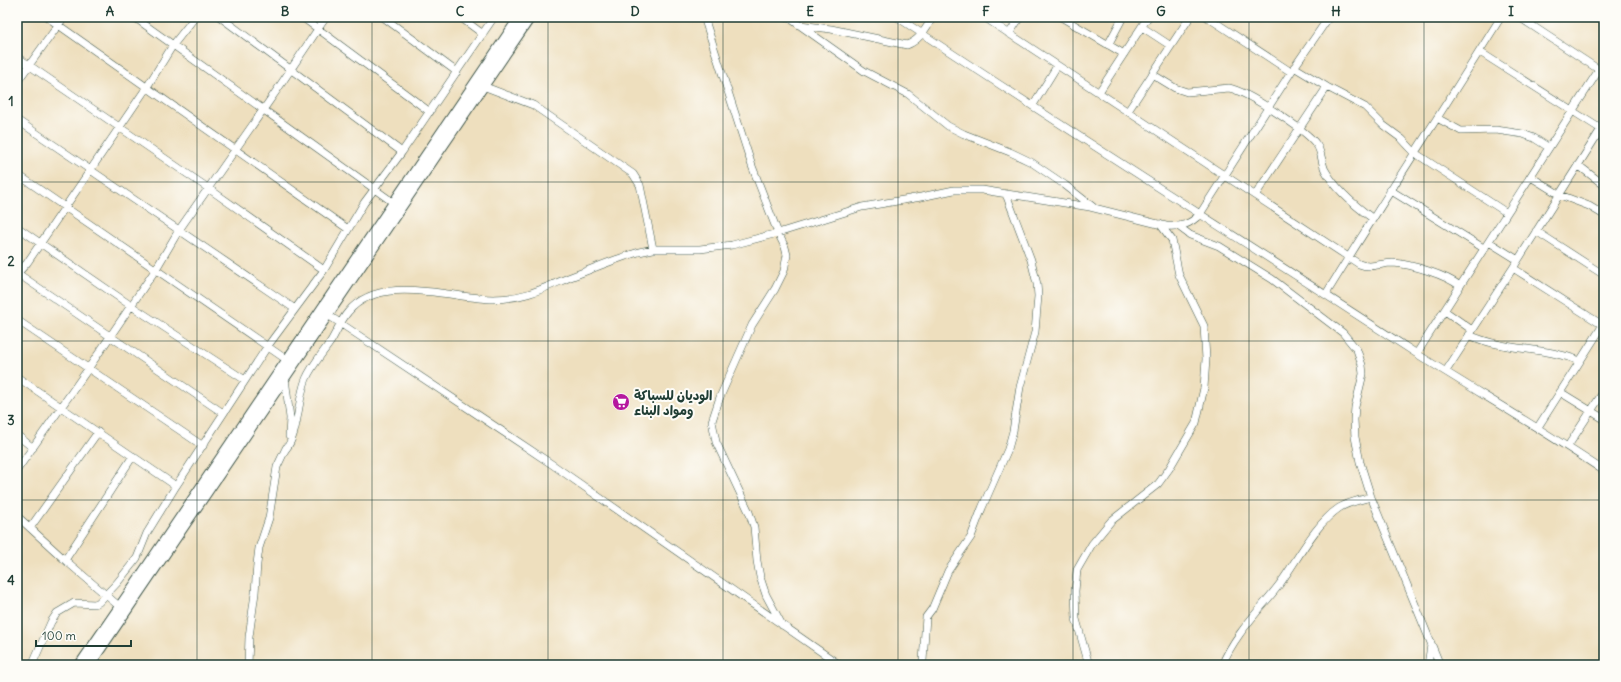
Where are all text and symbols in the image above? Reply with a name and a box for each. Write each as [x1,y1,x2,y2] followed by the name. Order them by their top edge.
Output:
[106,3,115,20] text: A
[281,3,290,20] text: B
[456,3,465,20] text: C
[630,3,640,20] text: D
[806,3,814,20] text: E
[982,3,990,20] text: F
[1156,3,1166,20] text: G
[1331,3,1341,20] text: H
[1508,3,1514,20] text: I
[8,93,14,110] text: 1
[7,253,15,270] text: 2
[634,387,712,420] place label: الوديان للسباكة ومواد البناء
[611,392,631,412] supermarket icon: الوديان للسباكة ومواد البناء
[7,412,15,429] text: 3
[7,572,15,589] text: 4
[36,622,131,648] scale bar
[42,628,76,643] text: 100 m

